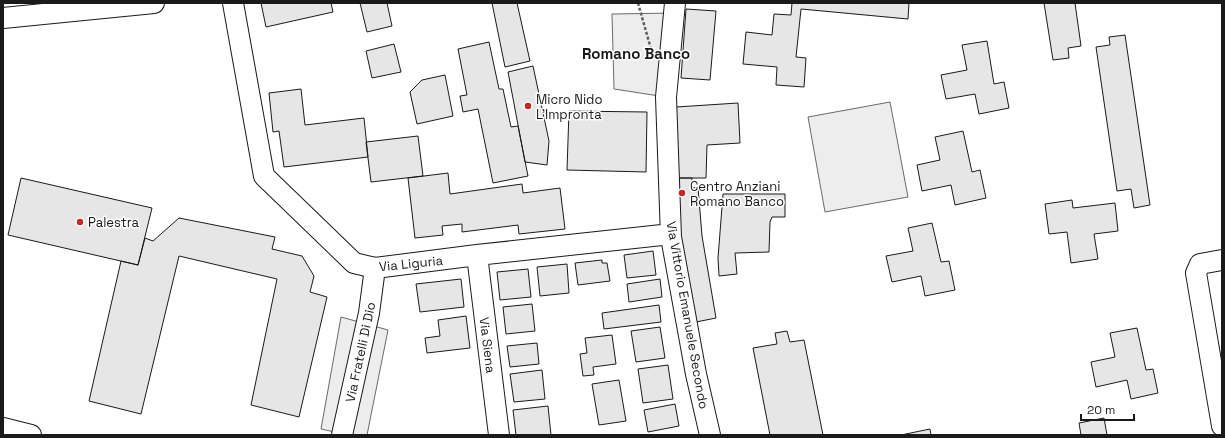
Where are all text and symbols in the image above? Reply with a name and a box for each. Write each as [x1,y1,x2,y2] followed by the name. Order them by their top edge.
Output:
[582,44,690,63] district label: Romano Banco
[536,91,602,123] place label: Micro Nido L'Impronta
[523,101,533,111] marker: Micro Nido L'Impronta
[690,178,784,210] place label: Centro Anziani Romano Banco
[677,188,687,198] marker: Centro Anziani Romano Banco
[88,214,139,231] place label: Palestra
[75,217,85,227] marker: Palestra
[663,220,712,410] street label: Via Vittorio Emanuele Secondo
[378,252,444,275] street label: Via Liguria
[342,300,379,404] street label: Via Fratelli Di Dio
[476,316,499,375] street label: Via Siena
[1081,396,1134,422] scale bar
[1087,402,1115,418] text: 20 m

